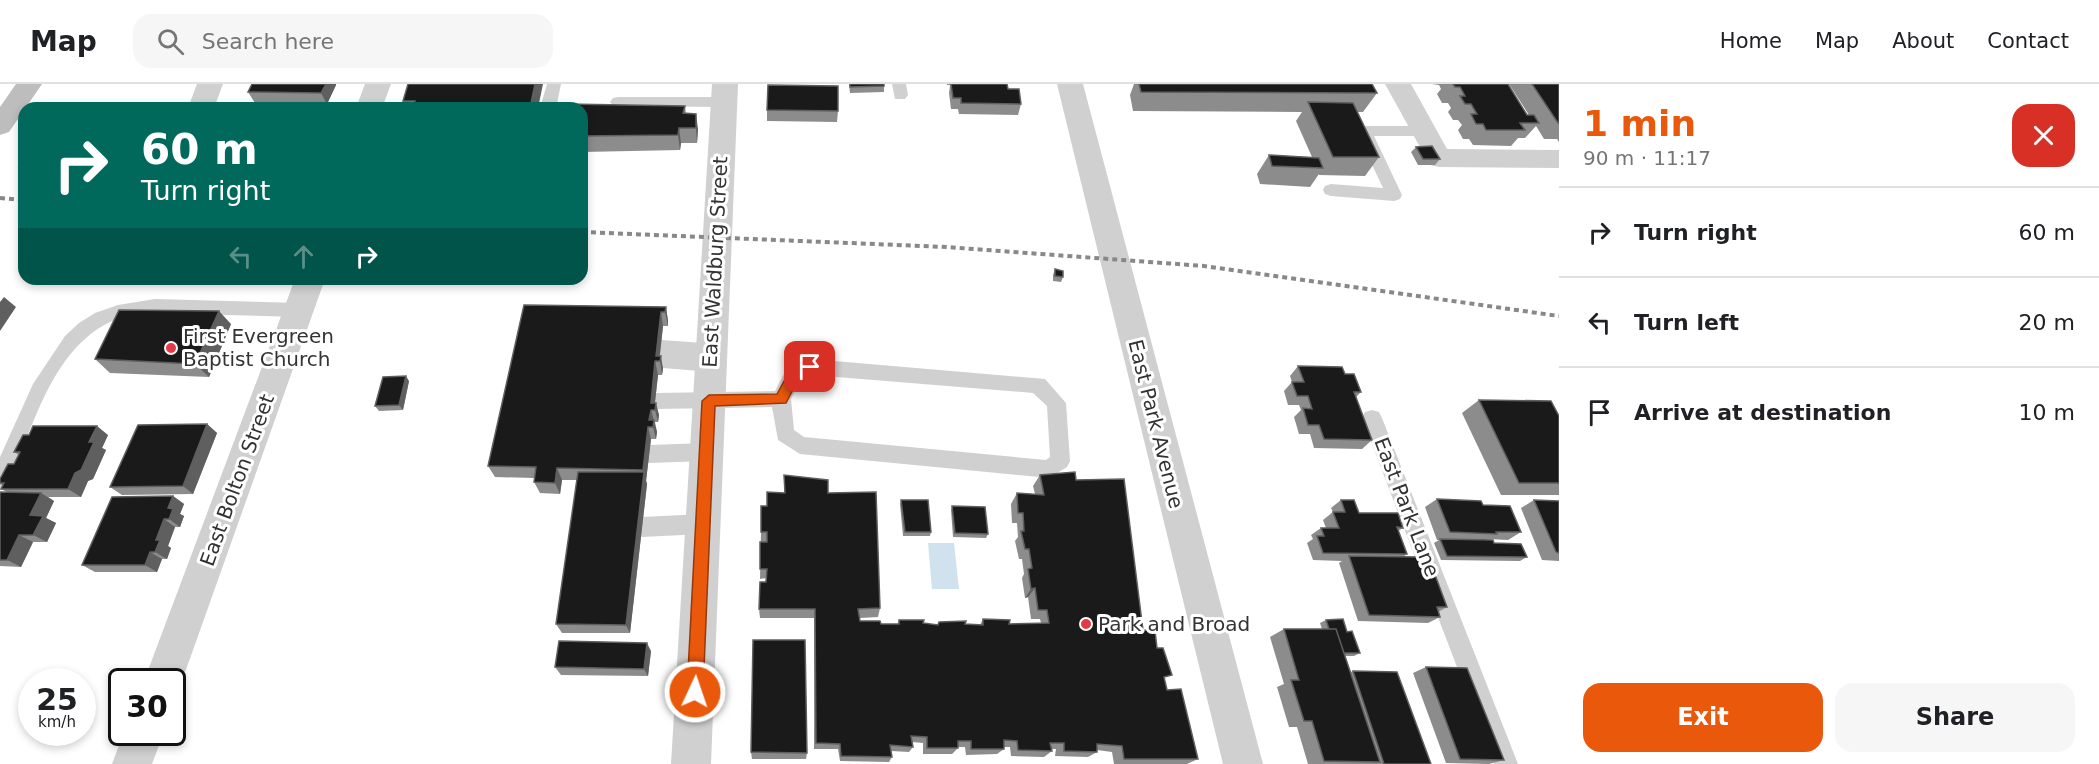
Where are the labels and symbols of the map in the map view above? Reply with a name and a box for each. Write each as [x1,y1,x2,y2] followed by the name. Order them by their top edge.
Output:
[697,156,733,368] street label: East Waldburg Street
[183,324,334,371] place label: First Evergreen Baptist Church
[1123,337,1189,511] street label: East Park Avenue
[164,341,178,355] marker: First Evergreen Baptist Church
[784,341,835,392] pin
[195,391,279,569] street label: East Bolton Street
[1369,434,1445,580] street label: East Park Lane
[1098,612,1250,636] place label: Park and Broad
[1079,617,1093,631] marker: Park and Broad
[663,660,727,724] position arrow
[108,668,186,746] speed limit sign: 30

